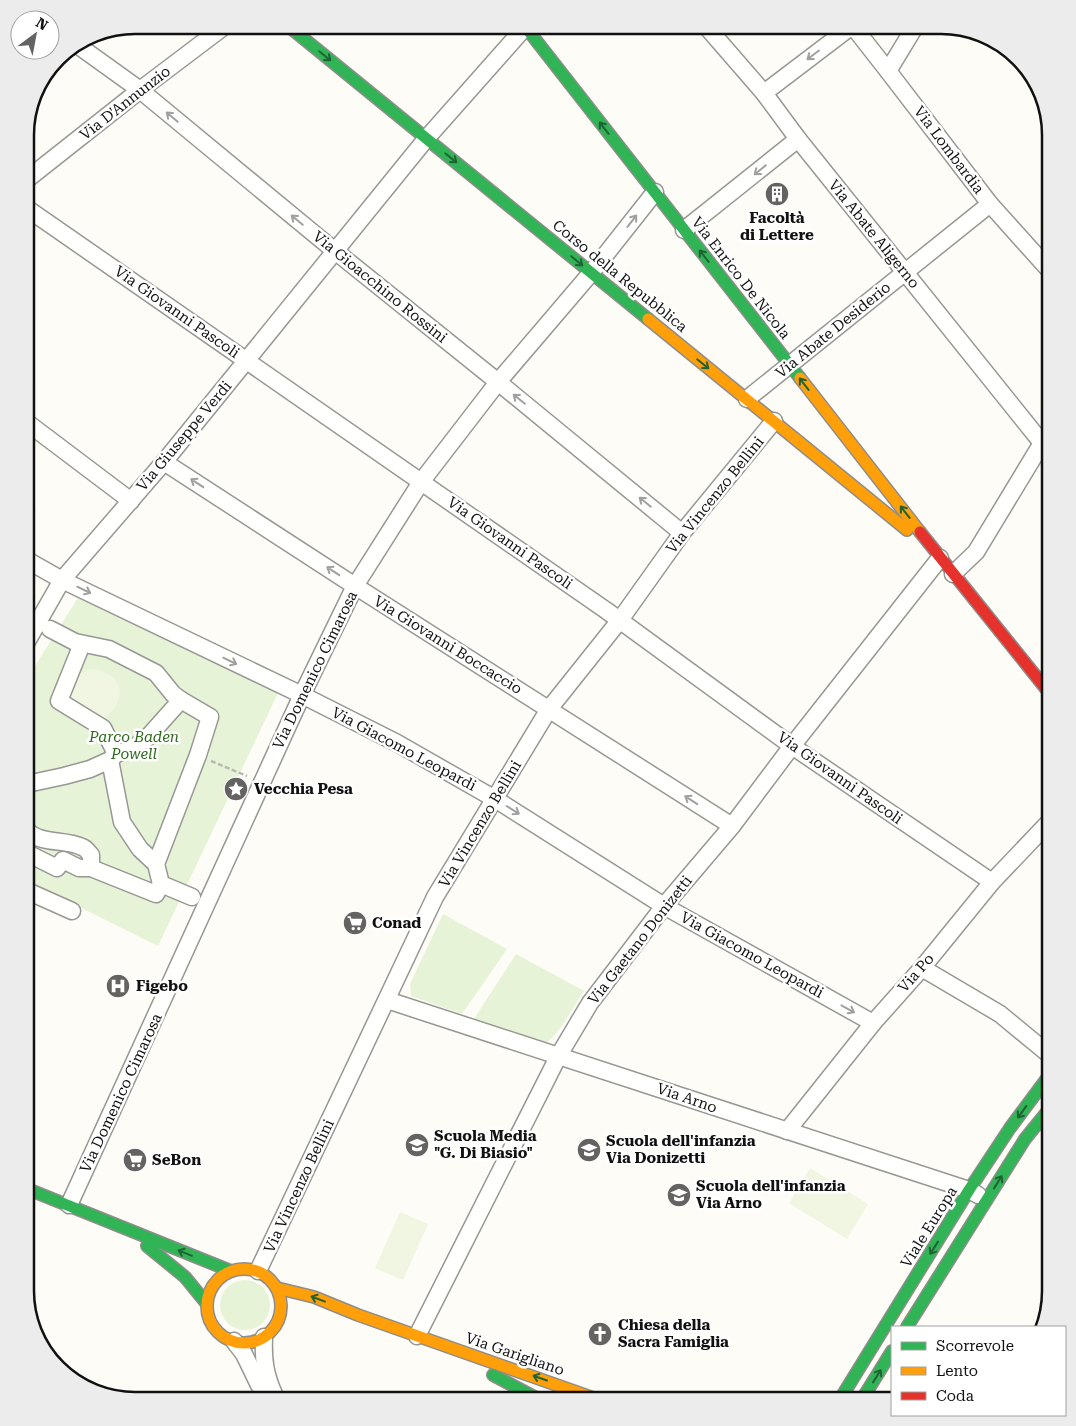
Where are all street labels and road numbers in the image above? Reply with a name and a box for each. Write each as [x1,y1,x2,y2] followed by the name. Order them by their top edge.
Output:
[76,62,174,144] street label: Via D'Annunzio
[910,102,988,198] street label: Via Lombardia
[825,176,923,292] street label: Via Abate Aligerno
[688,213,794,343] street label: Via Enrico De Nicola
[549,216,691,336] street label: Corso della Repubblica
[309,227,451,347] street label: Via Gioacchino Rossini
[111,262,243,362] street label: Via Giovanni Pascoli
[772,278,894,382] street label: Via Abate Desiderio
[133,377,235,495] street label: Via Giuseppe Verdi
[662,433,768,557] street label: Via Vincenzo Bellini
[444,493,576,593] street label: Via Giovanni Pascoli
[269,588,361,752] street label: Via Domenico Cimarosa
[370,592,526,698] street label: Via Giovanni Boccaccio
[329,703,479,795] street label: Via Giacomo Leopardi
[774,728,906,828] street label: Via Giovanni Pascoli
[435,757,525,891] street label: Via Vincenzo Bellini
[584,872,696,1008] street label: Via Gaetano Donizetti
[677,908,827,1002] street label: Via Giacomo Leopardi
[894,950,938,996] street label: Via Po
[76,1010,166,1176] street label: Via Domenico Cimarosa
[654,1079,720,1117] street label: Via Arno
[260,1116,338,1256] street label: Via Vincenzo Bellini
[897,1183,961,1271] street label: Viale Europa
[463,1329,567,1379] street label: Via Garigliano

